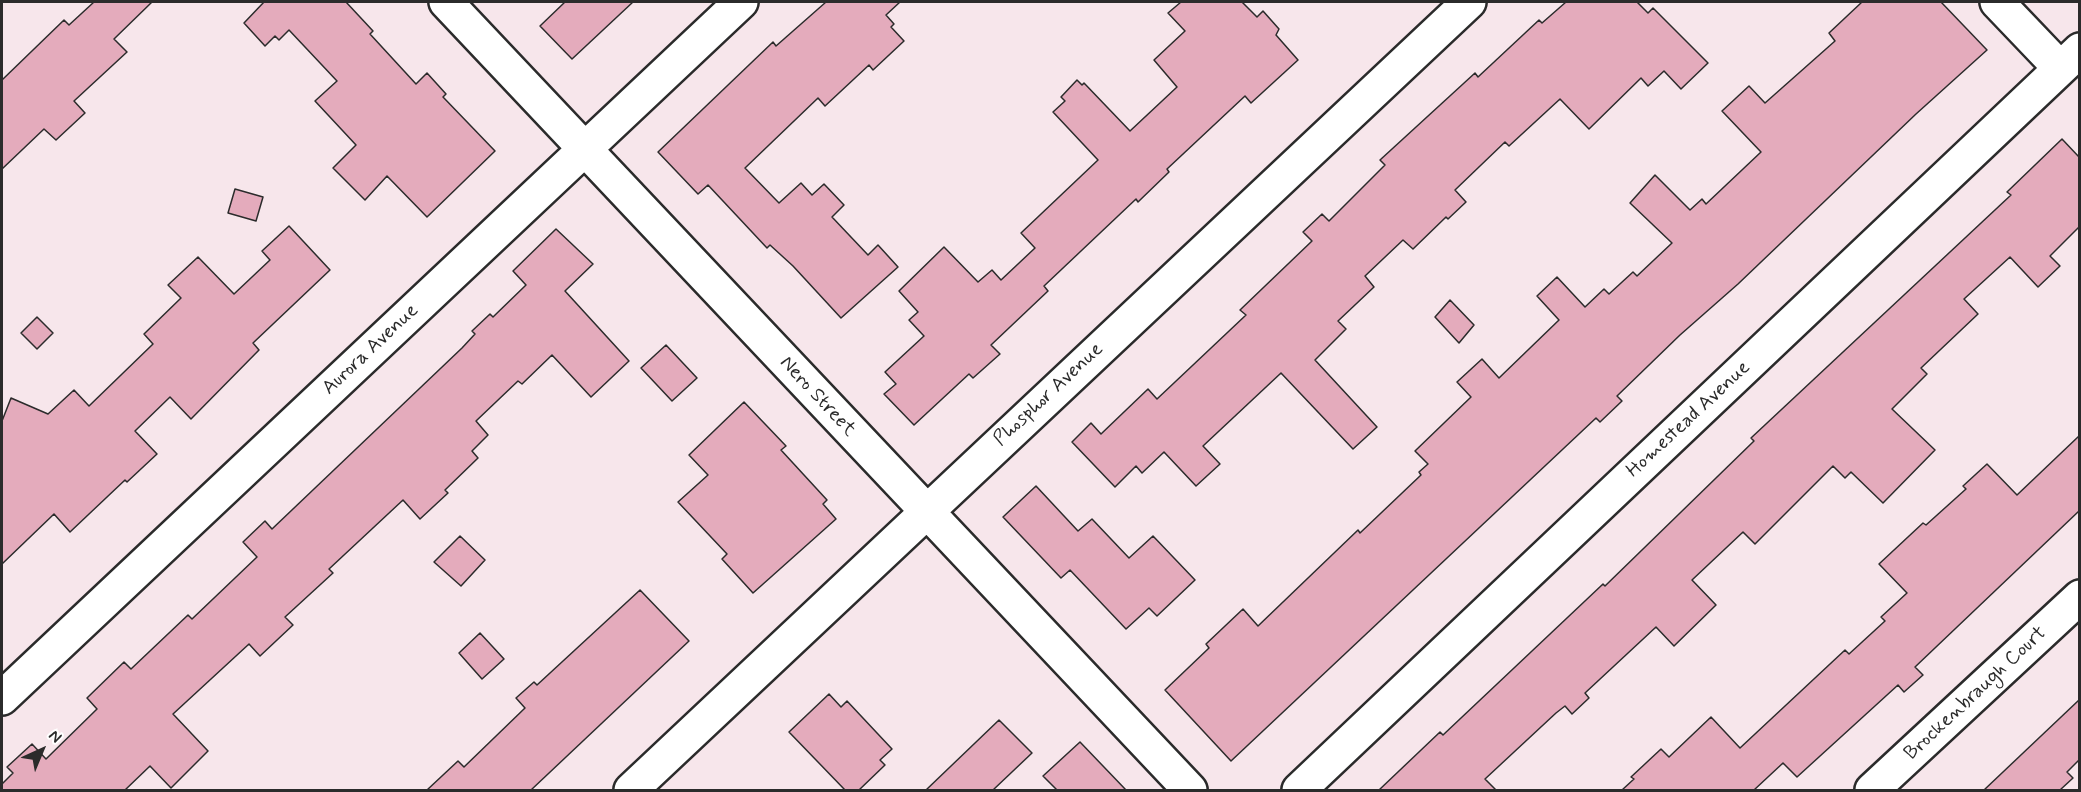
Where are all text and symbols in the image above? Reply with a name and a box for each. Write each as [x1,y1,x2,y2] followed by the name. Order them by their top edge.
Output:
[318,299,424,401] street label: Aurora Avenue
[989,338,1109,452] street label: Phosphor Avenue
[774,352,860,442] street label: Nero Street
[1622,357,1756,483] street label: Homestead Avenue
[1900,622,2052,766] street label: Brockenbraugh Court
[12,720,72,780] north arrow
[44,725,66,748] text: N

